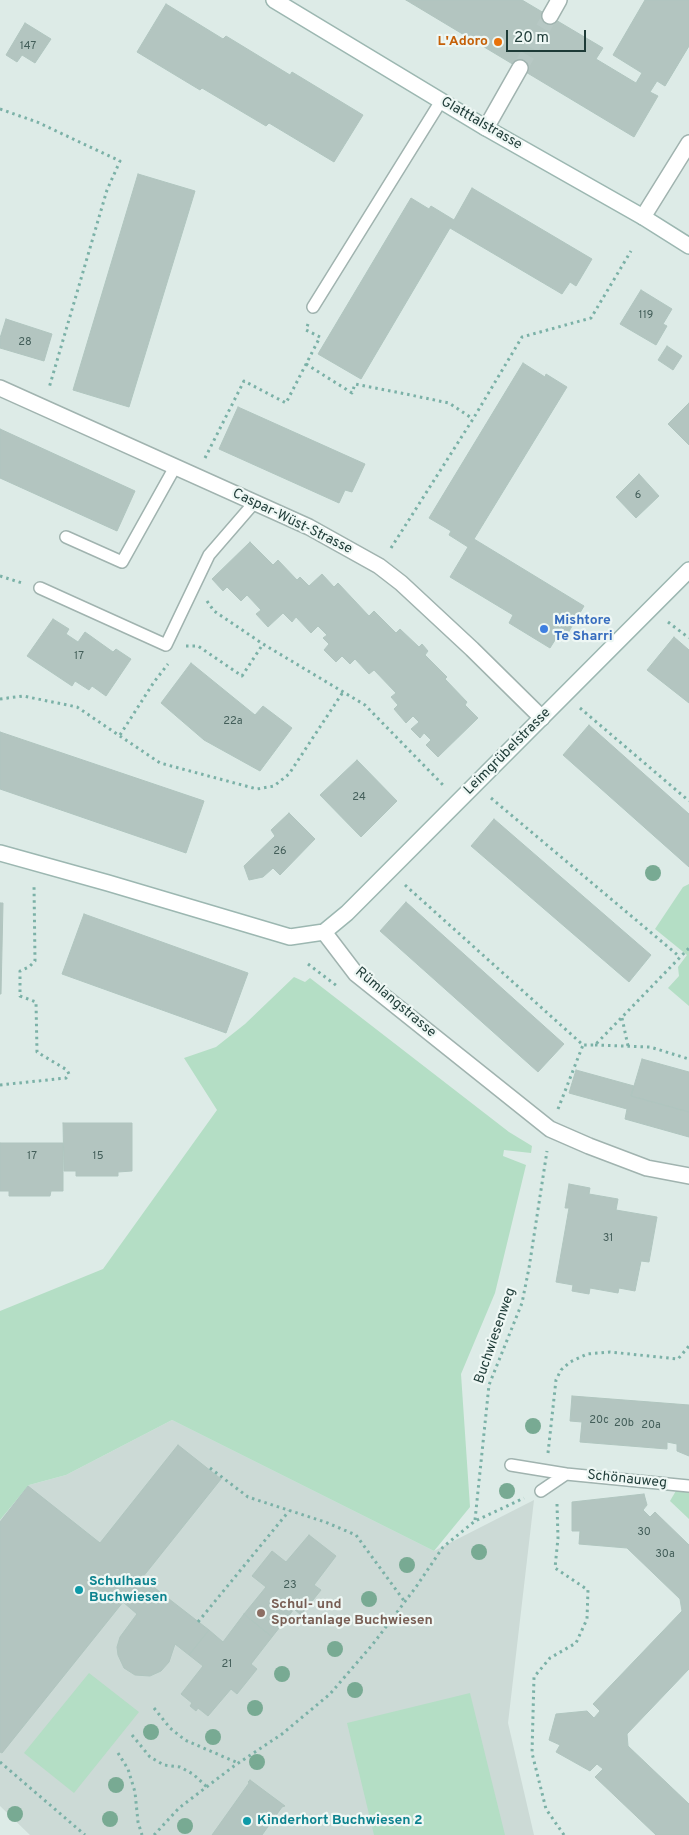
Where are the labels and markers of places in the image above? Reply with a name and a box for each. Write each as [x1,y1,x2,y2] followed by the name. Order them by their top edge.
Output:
[437,34,488,50] place label: L'Adoro
[492,36,504,48] marker: L'Adoro
[554,613,613,646] place label: Mishtore Te Sharri
[538,623,550,635] marker: Mishtore Te Sharri
[89,1574,168,1606] place label: Schulhaus Buchwiesen
[73,1584,85,1596] marker: Schulhaus Buchwiesen
[271,1597,433,1630] place label: Schul- und Sportanlage Buchwiesen
[255,1607,267,1619] marker: Schul- und Sportanlage Buchwiesen
[257,1813,423,1829] place label: Kinderhort Buchwiesen 2
[241,1815,253,1827] marker: Kinderhort Buchwiesen 2

